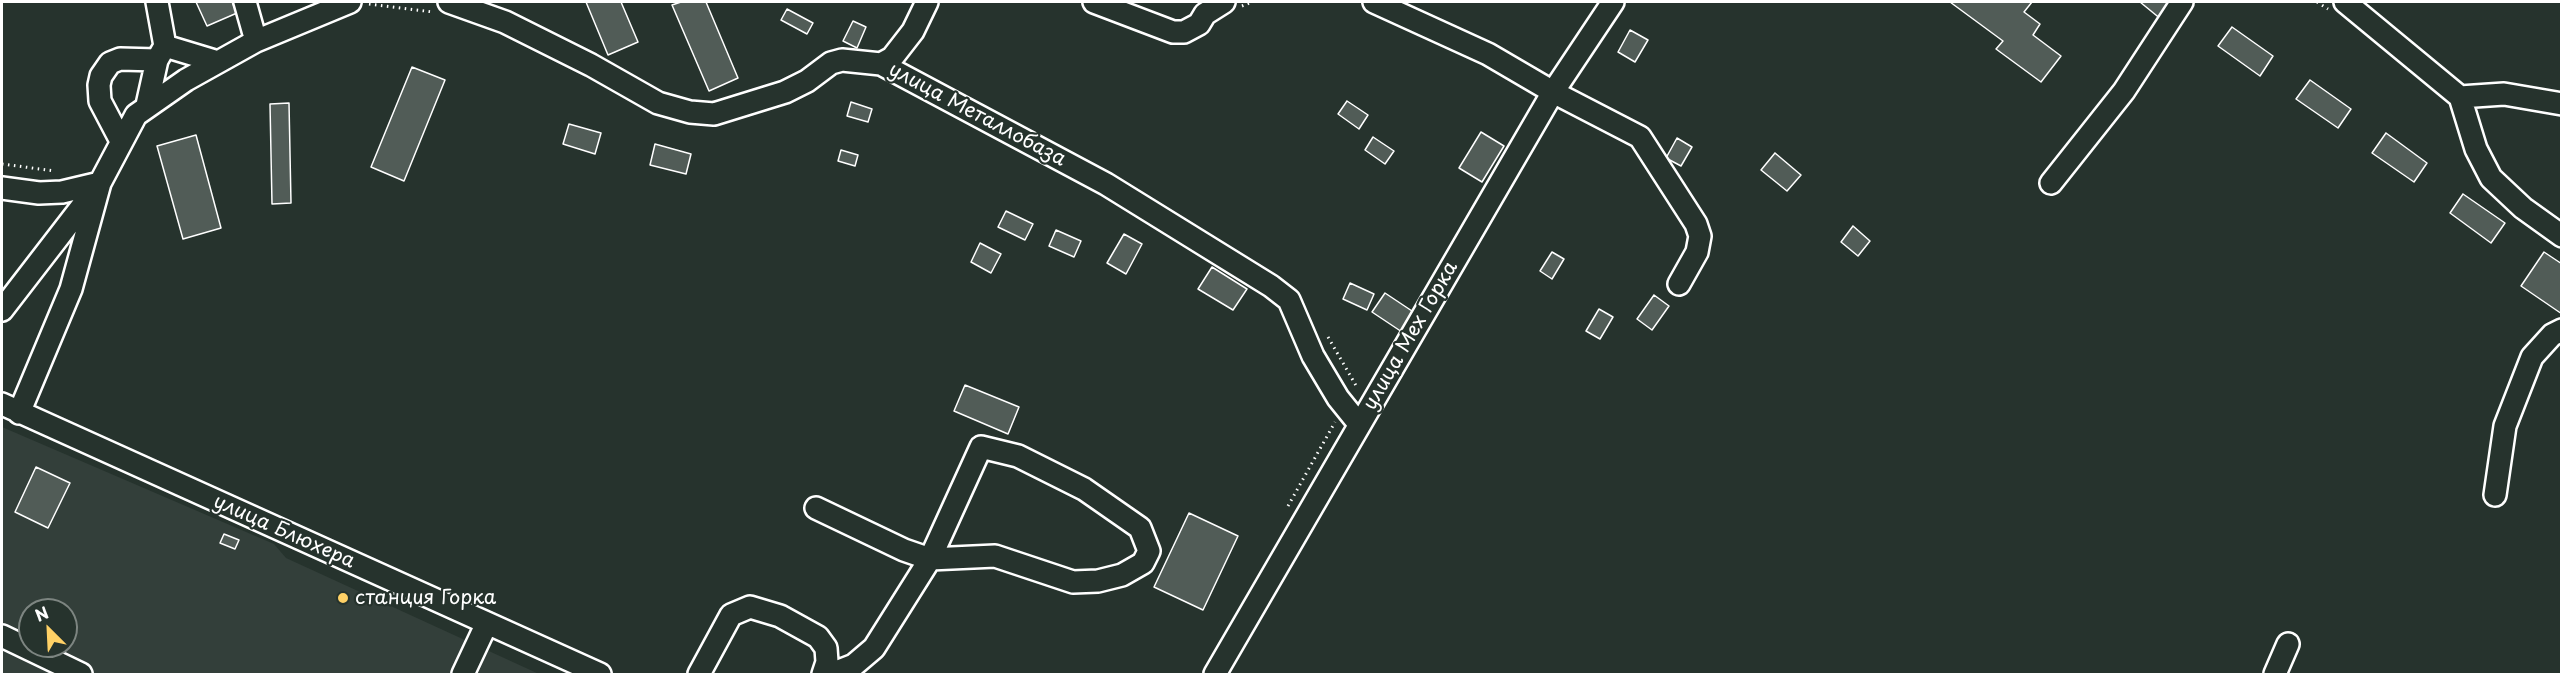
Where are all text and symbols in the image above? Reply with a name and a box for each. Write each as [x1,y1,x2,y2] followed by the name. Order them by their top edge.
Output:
[884,58,1070,172] street label: улица Металлобаза
[1359,257,1463,415] street label: улица Мех Горка
[209,490,359,574] street label: улица Блюхера
[355,586,496,610] place label: станция Горка
[336,591,350,605] marker: станция Горка
[18,598,78,658] north arrow
[31,600,52,627] text: N

